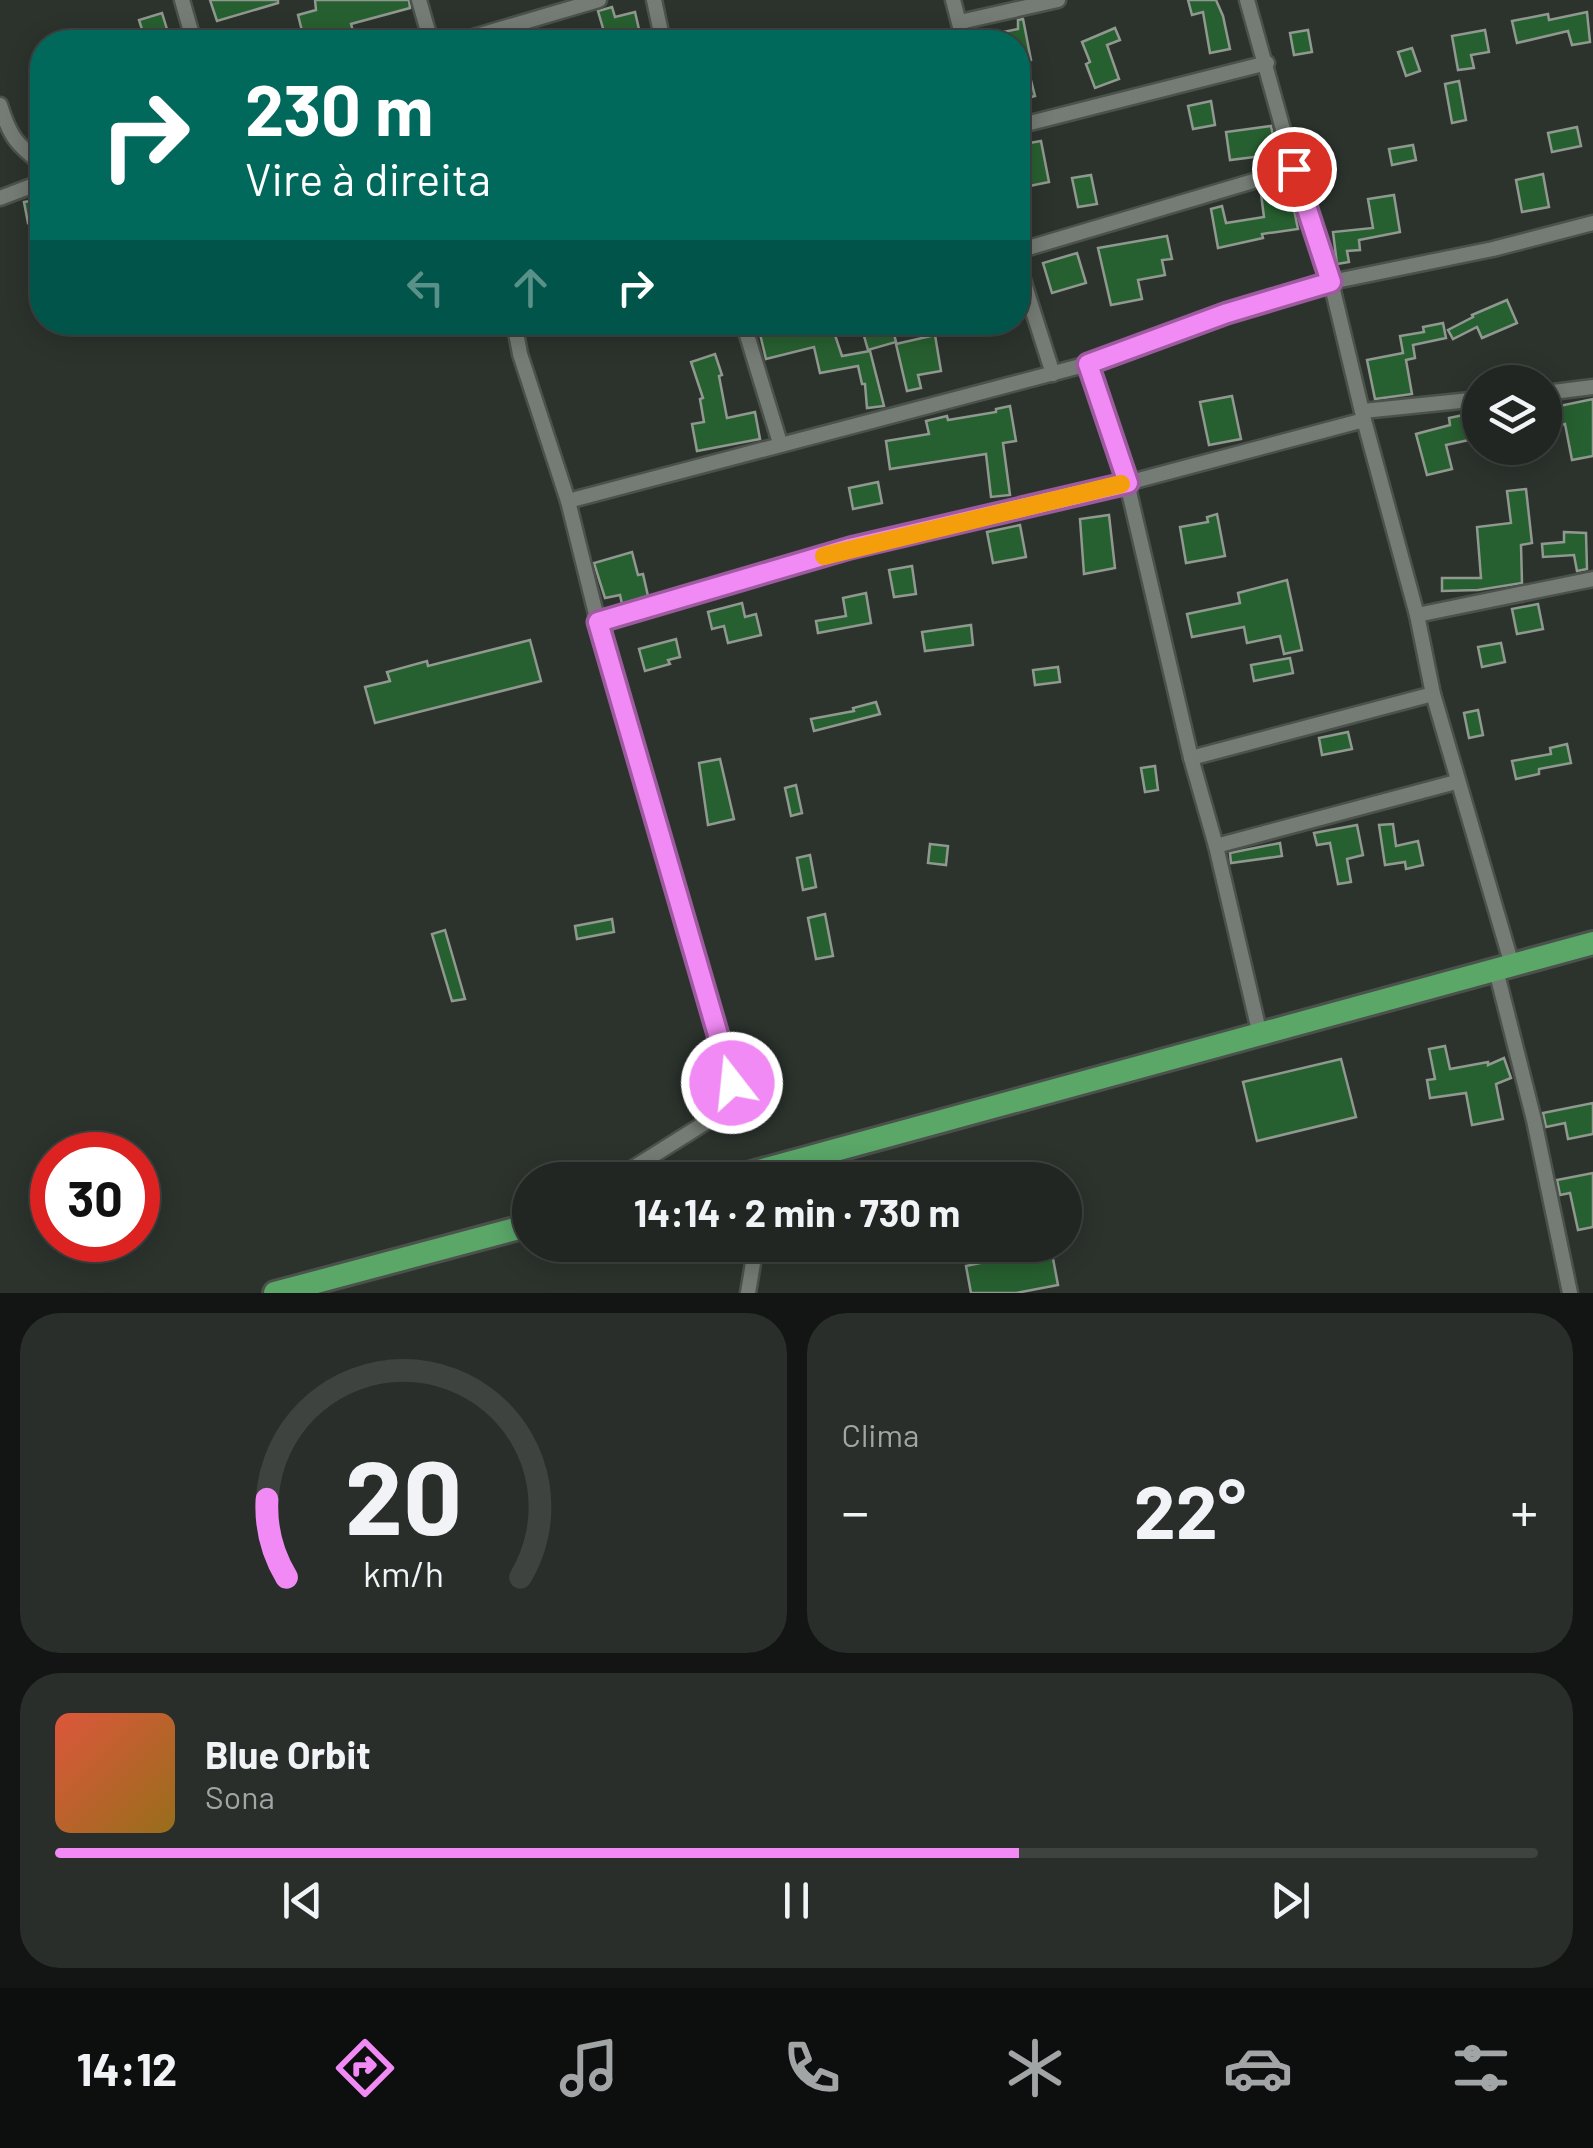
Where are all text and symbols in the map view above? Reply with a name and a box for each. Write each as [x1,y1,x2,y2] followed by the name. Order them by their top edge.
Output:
[245,66,433,150] text: 230 m
[80,70,210,200] icon: right
[1252,127,1337,212] pin
[1267,142,1322,197] icon: arrive
[245,151,491,205] text: Vire à direita
[398,260,453,315] icon: left
[503,260,558,315] icon: ahead
[608,260,663,315] icon: right
[1462,365,1562,465] map controls
[1462,365,1562,465] button: layers
[680,1031,784,1135] position arrow
[30,1132,160,1262] speed limit sign: 30
[634,1189,960,1235] text: 14:14 · 2 min · 730 m
[842,1415,919,1453] text: Clima
[344,1431,462,1556] text: 20
[1134,1464,1246,1554] text: 22°
[842,1477,869,1543] text: −
[1510,1477,1538,1543] text: +
[363,1551,444,1594] text: km/h
[205,1731,371,1777] text: Blue Orbit
[205,1777,275,1815] text: Sona
[275,1873,330,1928] icon: previous
[769,1873,824,1928] icon: pause
[1263,1873,1318,1928] icon: next
[330,2033,400,2103] icon: directions
[554,2033,624,2103] icon: music
[777,2033,847,2103] icon: phone
[1000,2033,1070,2103] icon: climate
[1223,2033,1293,2103] icon: car
[1446,2033,1516,2103] icon: filters
[77,2041,177,2095] text: 14:12

